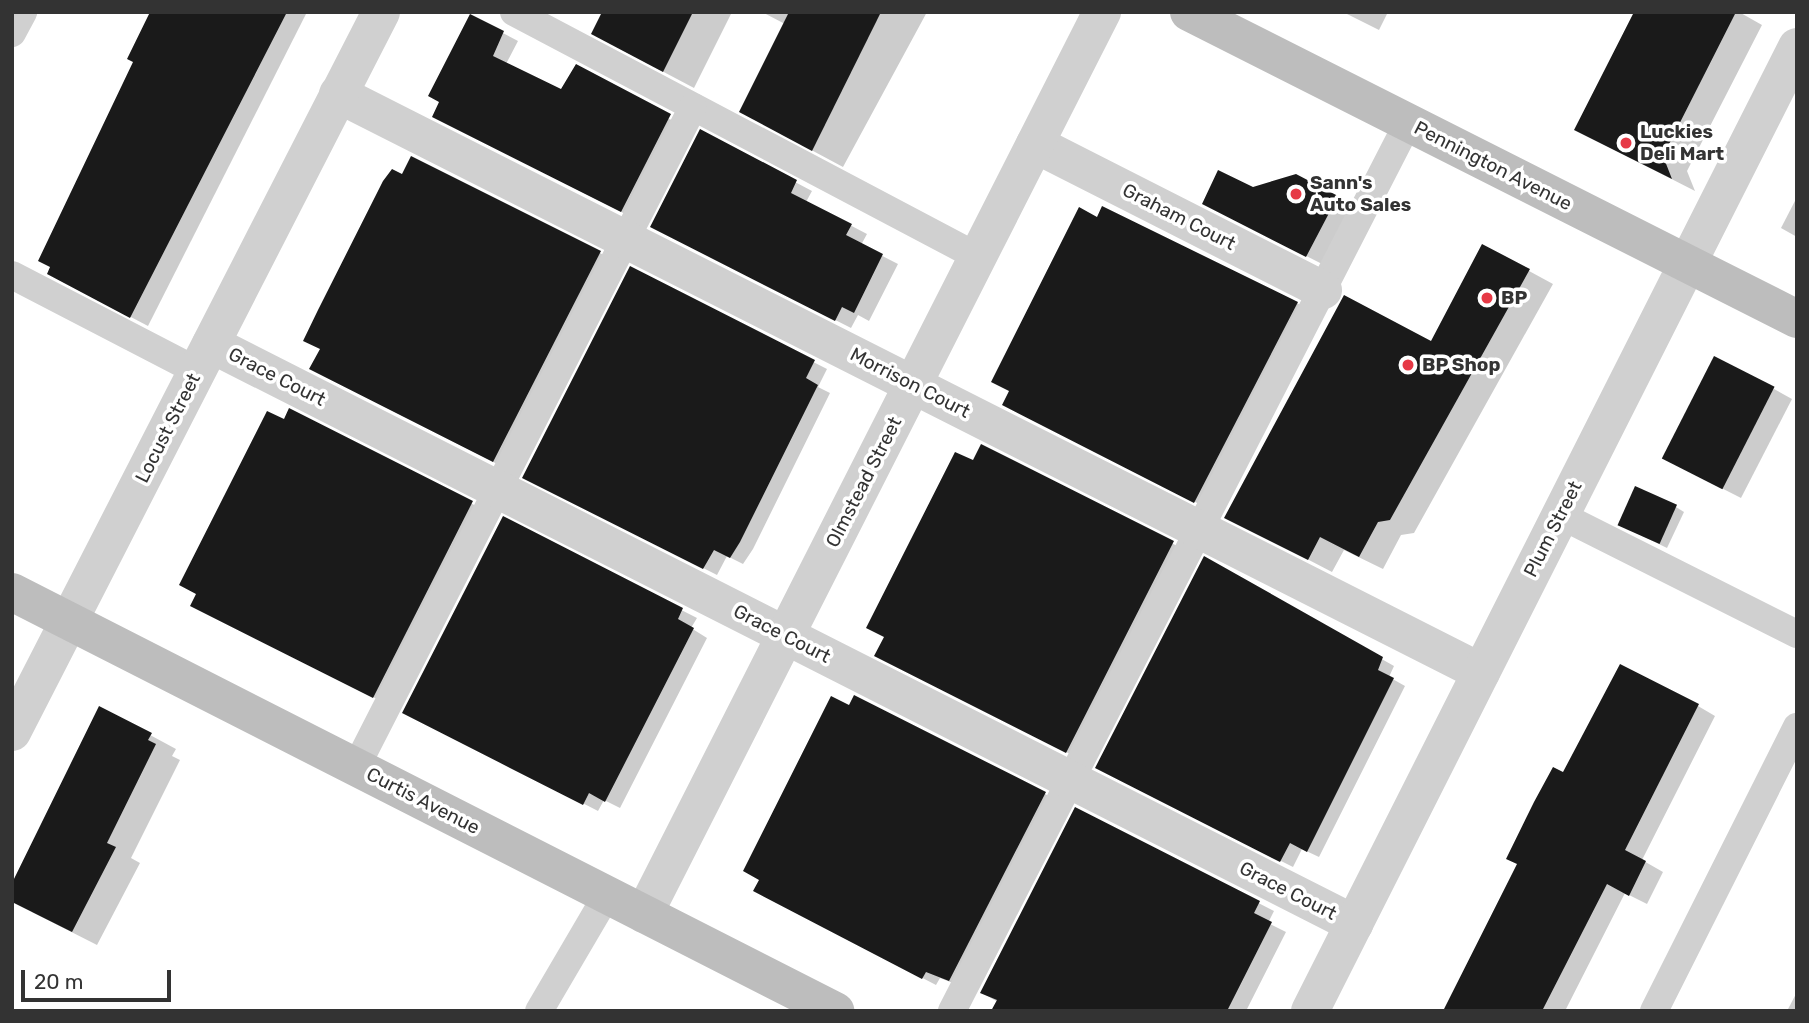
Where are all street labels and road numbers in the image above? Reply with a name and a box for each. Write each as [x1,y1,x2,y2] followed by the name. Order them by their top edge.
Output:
[1410,116,1576,216] street label: Pennington Avenue
[1119,179,1239,255] street label: Graham Court
[225,343,329,411] street label: Grace Court
[846,343,974,423] street label: Morrison Court
[131,369,205,487] street label: Locust Street
[821,413,907,551] street label: Olmstead Street
[1519,477,1587,581] street label: Plum Street
[730,600,834,668] street label: Grace Court
[362,763,484,839] street label: Curtis Avenue
[1236,857,1340,925] street label: Grace Court

